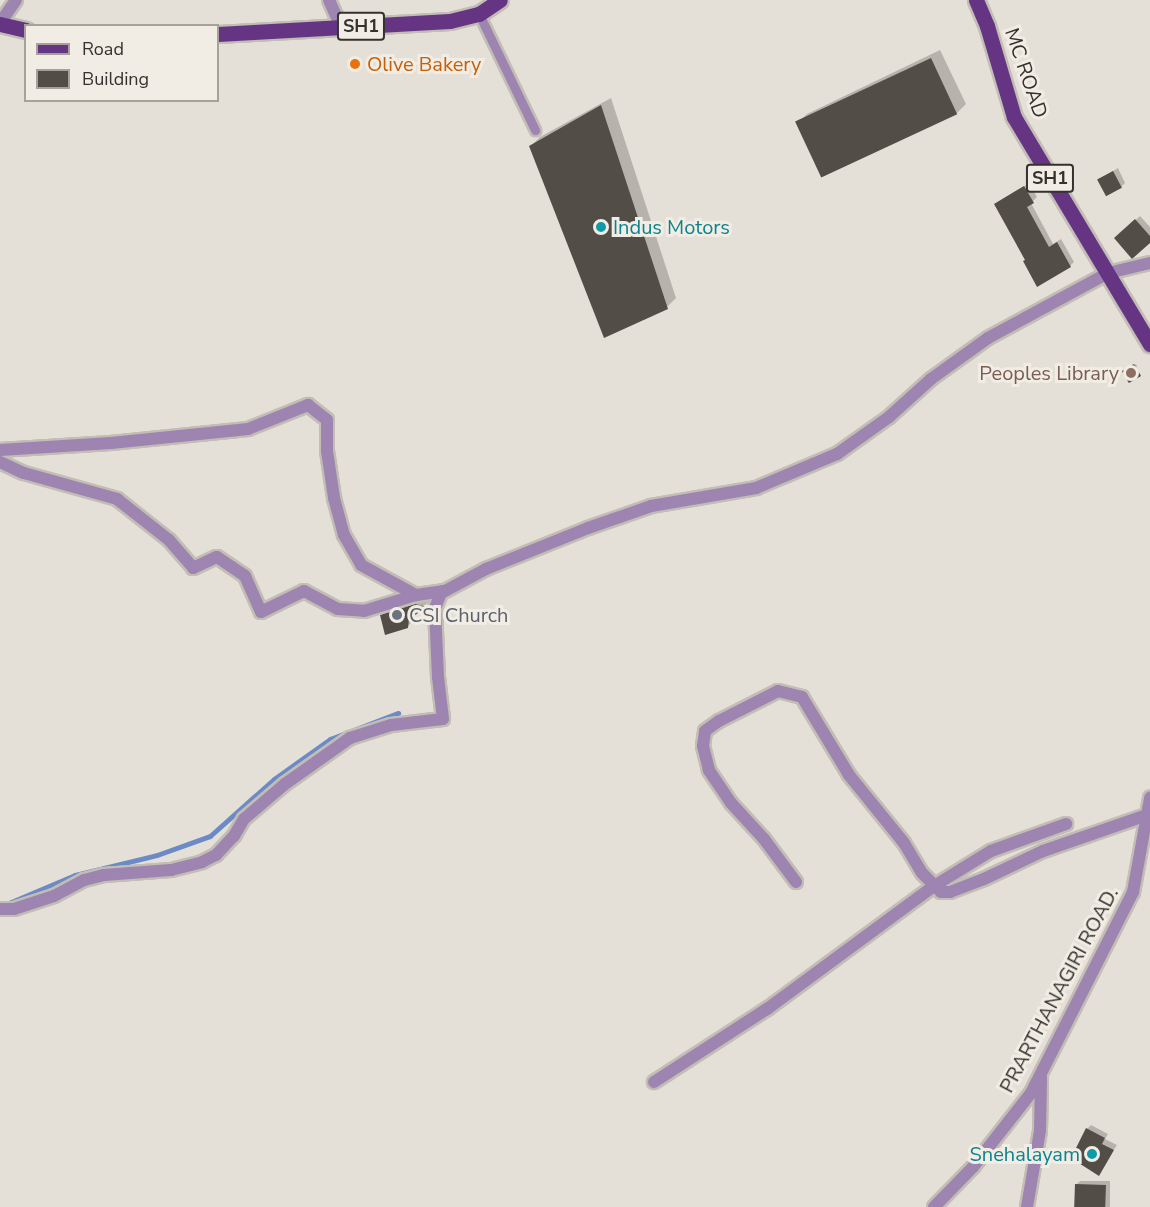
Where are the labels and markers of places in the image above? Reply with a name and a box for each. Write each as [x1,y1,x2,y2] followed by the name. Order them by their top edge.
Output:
[367,52,481,76] place label: Olive Bakery
[348,57,362,71] marker: Olive Bakery
[613,215,730,239] place label: Indus Motors
[594,220,608,234] marker: Indus Motors
[979,361,1119,385] place label: Peoples Library
[1124,366,1138,380] marker: Peoples Library
[409,603,508,627] place label: CSI Church
[390,608,404,622] marker: CSI Church
[970,1142,1080,1166] place label: Snehalayam
[1085,1147,1099,1161] marker: Snehalayam

